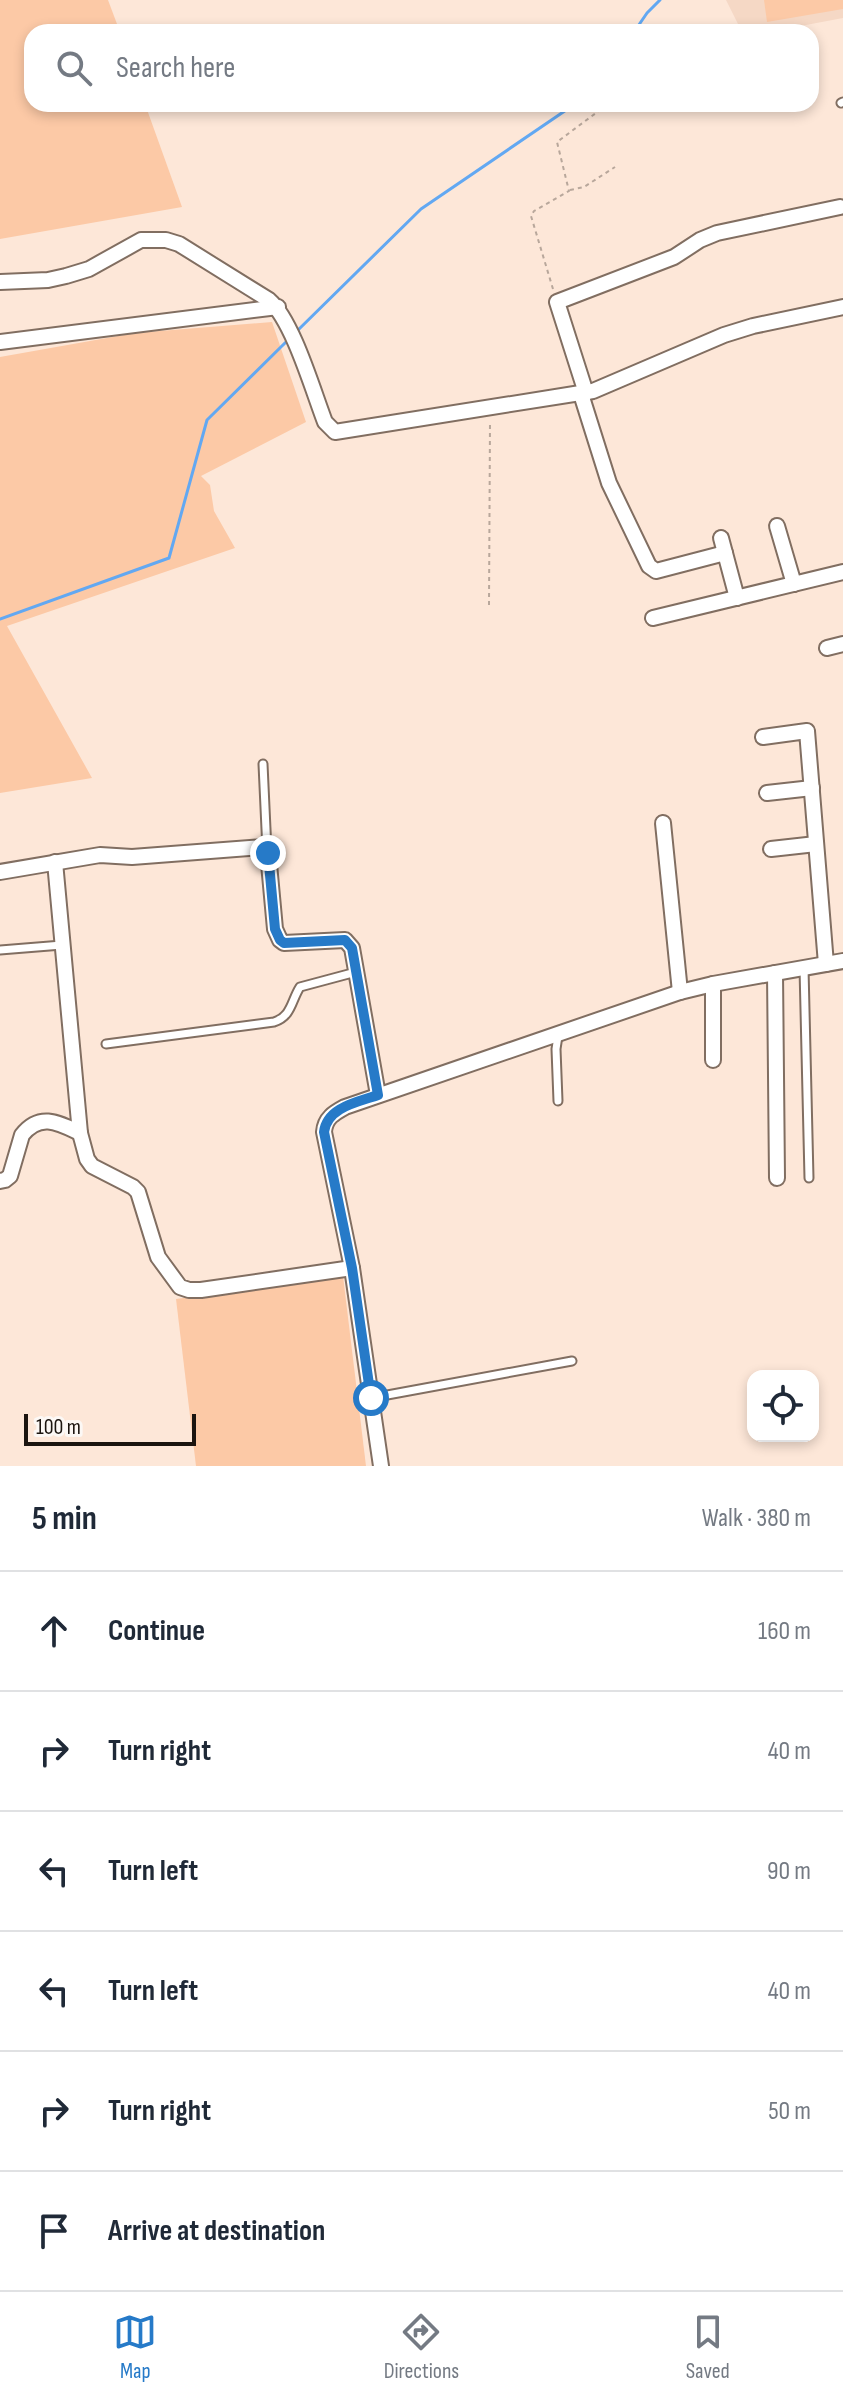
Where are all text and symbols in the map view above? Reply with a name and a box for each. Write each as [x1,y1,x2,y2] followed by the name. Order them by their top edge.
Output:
[24,24,819,112] search box
[52,46,96,90] icon: search
[116,50,235,86] text: Search here
[250,835,286,871] route end
[747,1370,819,1442] map controls
[747,1370,819,1442] button: locate
[353,1380,389,1416] route start
[24,1410,196,1446] scale bar
[36,1414,81,1441] text: 100 m
[32,1498,97,1539] text: 5 min
[702,1503,811,1534] text: Walk · 380 m
[32,1609,76,1653] icon: ahead
[108,1613,205,1649] text: Continue
[758,1616,811,1647] text: 160 m
[32,1729,76,1773] icon: right
[108,1733,211,1769] text: Turn right
[768,1736,811,1767] text: 40 m
[32,1849,76,1893] icon: left
[108,1853,198,1889] text: Turn left
[767,1856,811,1887] text: 90 m
[32,1969,76,2013] icon: left
[108,1973,198,2009] text: Turn left
[768,1976,811,2007] text: 40 m
[32,2089,76,2133] icon: right
[108,2093,211,2129] text: Turn right
[768,2096,811,2127] text: 50 m
[32,2209,76,2253] icon: arrive
[108,2213,325,2249] text: Arrive at destination
[113,2310,157,2385] tab: Map
[384,2310,459,2385] tab: Directions
[686,2310,730,2385] tab: Saved

